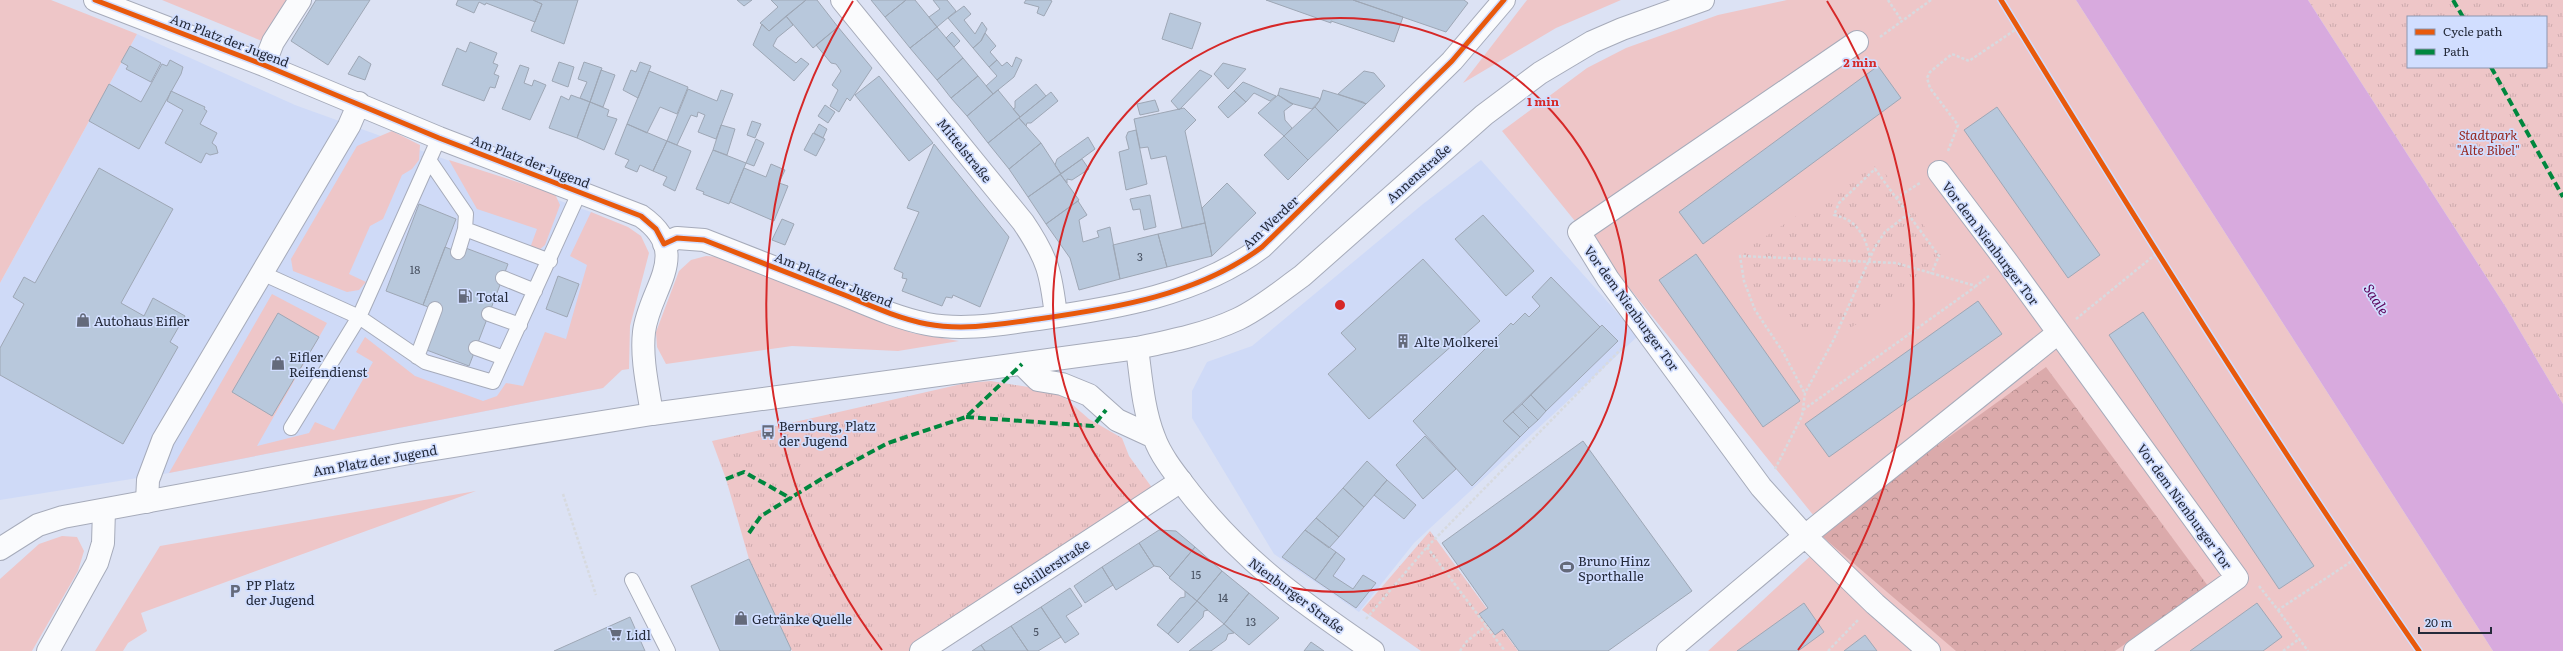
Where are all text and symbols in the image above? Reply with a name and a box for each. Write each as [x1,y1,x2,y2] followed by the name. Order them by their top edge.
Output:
[168,9,292,71] street label: Am Platz der Jugend
[2407,16,2547,68] legend
[2443,22,2503,40] text: Cycle path
[2443,42,2469,60] text: Path
[1843,53,1877,71] text: 2 min
[1527,92,1560,110] text: 1 min
[933,114,997,186] street label: Mittelstraße
[2456,125,2520,159] park label: Stadtpark "Alte Bibel"
[469,130,593,192] street label: Am Platz der Jugend
[1382,139,1455,207] street label: Annenstraße
[1938,177,2044,310] street label: Vor dem Nienburger Tor
[1238,190,1303,253] street label: Am Werder
[1580,241,1684,375] street label: Vor dem Nienburger Tor
[772,247,896,311] street label: Am Platz der Jugend
[1137,248,1143,264] house number: 3
[410,261,420,277] house number: 18
[2360,280,2394,319] water label: Saale
[476,287,509,306] place label: Total
[457,288,473,304] fuel station icon: Total
[1333,298,1347,312] centre of rings
[94,311,190,330] place label: Autohaus Eifler
[75,312,91,328] shop icon: Autohaus Eifler
[1414,332,1499,351] place label: Alte Molkerei
[1395,333,1411,349] building icon: Alte Molkerei
[289,347,368,381] place label: Eifler Reifendienst
[270,355,286,371] shop icon: Eifler Reifendienst
[779,416,875,450] place label: Bernburg, Platz der Jugend
[760,424,776,440] bus stop icon: Bernburg, Platz der Jugend
[2133,439,2237,573] street label: Vor dem Nienburger Tor
[311,440,439,480] street label: Am Platz der Jugend
[1009,534,1093,598] street label: Schillerstraße
[1578,551,1650,585] place label: Bruno Hinz Sporthalle
[1245,553,1349,638] street label: Nienburger Straße
[1559,559,1575,575] sports icon: Bruno Hinz Sporthalle
[1191,566,1201,582] house number: 15
[246,575,314,609] place label: PP Platz der Jugend
[227,583,243,599] parking icon: PP Platz der Jugend
[1218,589,1228,605] house number: 14
[752,609,852,628] place label: Getränke Quelle
[2419,609,2491,635] scale bar
[733,610,749,626] shop icon: Getränke Quelle
[1246,613,1256,629] house number: 13
[2425,613,2452,631] text: 20 m
[1033,623,1039,639] house number: 5
[626,625,652,644] place label: Lidl
[607,626,623,642] supermarket icon: Lidl

